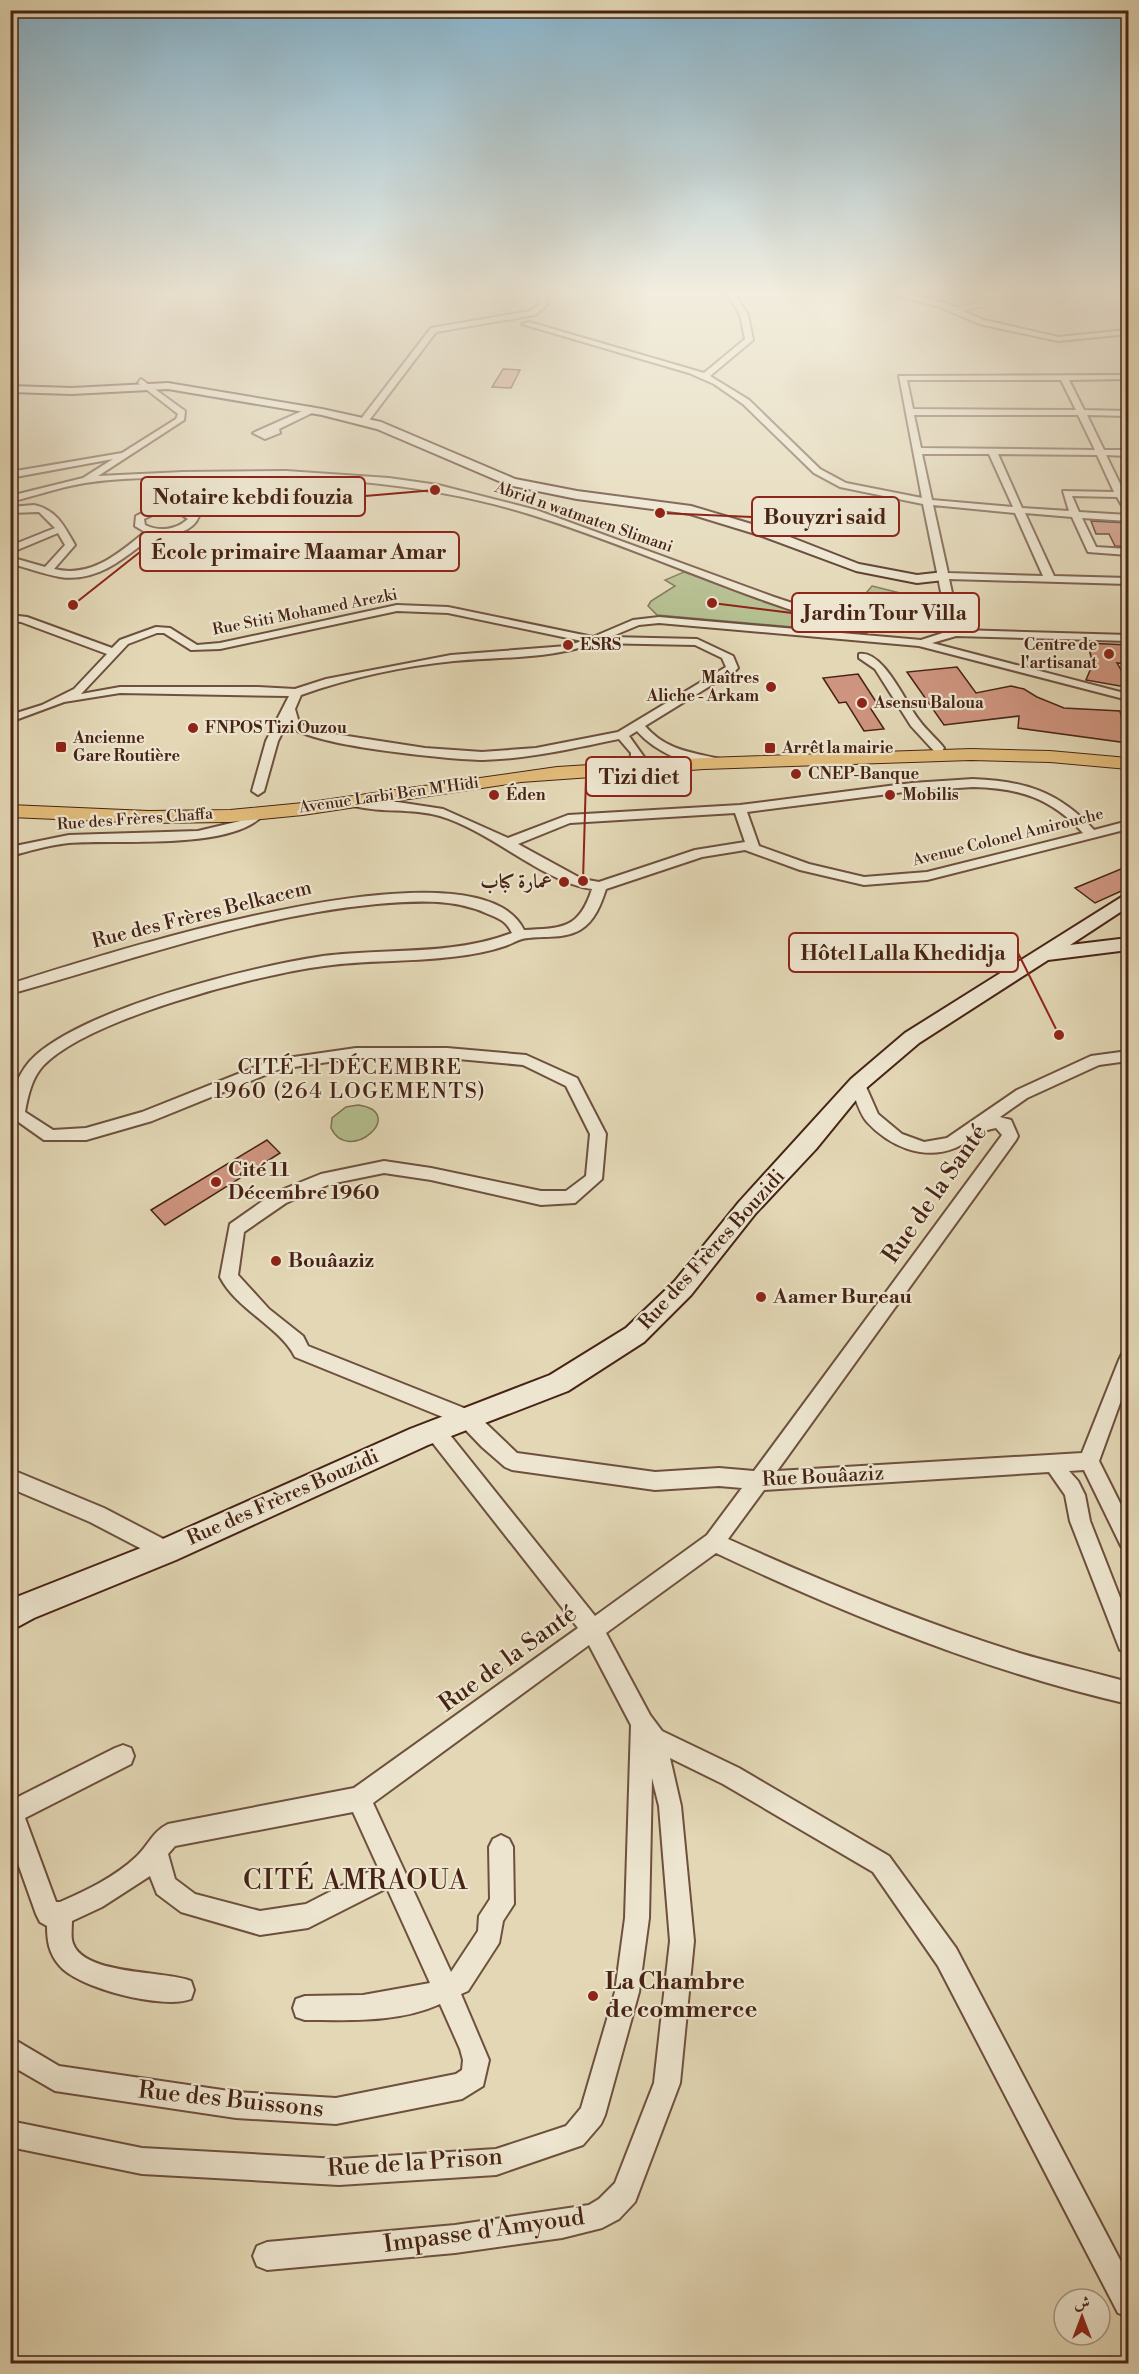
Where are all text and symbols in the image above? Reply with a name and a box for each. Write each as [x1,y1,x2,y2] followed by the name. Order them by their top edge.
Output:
[141,477,365,516] callout: Notaire kebdi fouzia
[491,477,676,557] street label: Abrid n watmaten Slimani
[153,485,354,511] text: Notaire kebdi fouzia
[752,497,899,536] callout: Bouyzri said
[764,505,886,531] text: Bouyzri said
[140,532,459,571] callout: École primaire Maamar Amar
[151,538,447,566] text: École primaire Maamar Amar
[211,584,399,640] street label: Rue Stiti Mohamed Arezki
[792,593,979,632] callout: Jardin Tour Villa
[800,601,968,627] text: Jardin Tour Villa
[580,635,621,655] place label: ESRS
[1020,635,1097,673] place label: Centre de l'artisanat
[561,638,575,652] marker: ESRS
[1102,647,1116,661] marker: Centre de l'artisanat
[646,668,759,706] place label: Maîtres Aliche - Arkam
[764,680,778,694] marker: Maîtres Aliche - Arkam
[873,693,984,713] place label: Asensu Baloua
[855,696,869,710] marker: Asensu Baloua
[205,718,347,738] place label: FNPOS Tizi Ouzou
[186,721,200,735] marker: FNPOS Tizi Ouzou
[72,728,181,766] place label: Ancienne Gare Routière
[781,738,894,758] place label: Arrêt la mairie
[54,740,68,754] marker: Ancienne Gare Routière
[763,741,777,755] marker: Arrêt la mairie
[586,757,691,796] callout: Tizi diet
[808,764,919,784] place label: CNEP-Banque
[599,765,680,791] text: Tizi diet
[789,767,803,781] marker: CNEP-Banque
[297,772,480,818] street label: Avenue Larbi Ben M'Hidi
[506,783,546,805] place label: Éden
[902,785,959,805] place label: Mobilis
[487,788,501,802] marker: Éden
[883,788,897,802] marker: Mobilis
[56,804,215,834] street label: Rue des Frères Chaffa
[909,804,1106,871] street label: Avenue Colonel Amirouche
[480,870,552,895] place label: عمارة كباب
[89,875,315,954] street label: Rue des Frères Belkacem
[557,875,571,889] marker: عمارة كباب
[789,933,1018,972] callout: Hôtel Lalla Khedidja
[800,941,1006,967] text: Hôtel Lalla Khedidja
[214,1053,486,1105] district label: CITÉ 11 DÉCEMBRE 1960 (264 LOGEMENTS)
[876,1119,994,1269] street label: Rue de la Santé
[228,1158,380,1206] place label: Cité 11 Décembre 1960
[633,1164,791,1336] street label: Rue des Frères Bouzidi
[209,1175,223,1189] marker: Cité 11 Décembre 1960
[288,1249,374,1274] place label: Bouâaziz
[269,1254,283,1268] marker: Bouâaziz
[772,1285,913,1310] place label: Aamer Bureau
[754,1290,768,1304] marker: Aamer Bureau
[183,1444,383,1552] street label: Rue des Frères Bouzidi
[761,1461,885,1493] street label: Rue Bouâaziz
[433,1599,583,1719] street label: Rue de la Santé
[243,1861,469,1898] district label: CITÉ AMRAOUA
[605,1967,757,2025] place label: La Chambre de commerce
[586,1989,600,2003] marker: La Chambre de commerce
[137,2075,325,2125] street label: Rue des Buissons
[326,2142,504,2184] street label: Rue de la Prison
[382,2202,587,2260] street label: Impasse d'Amyoud
[1052,2287,1112,2347] north arrow
[1074,2293,1090,2313] text: ش

